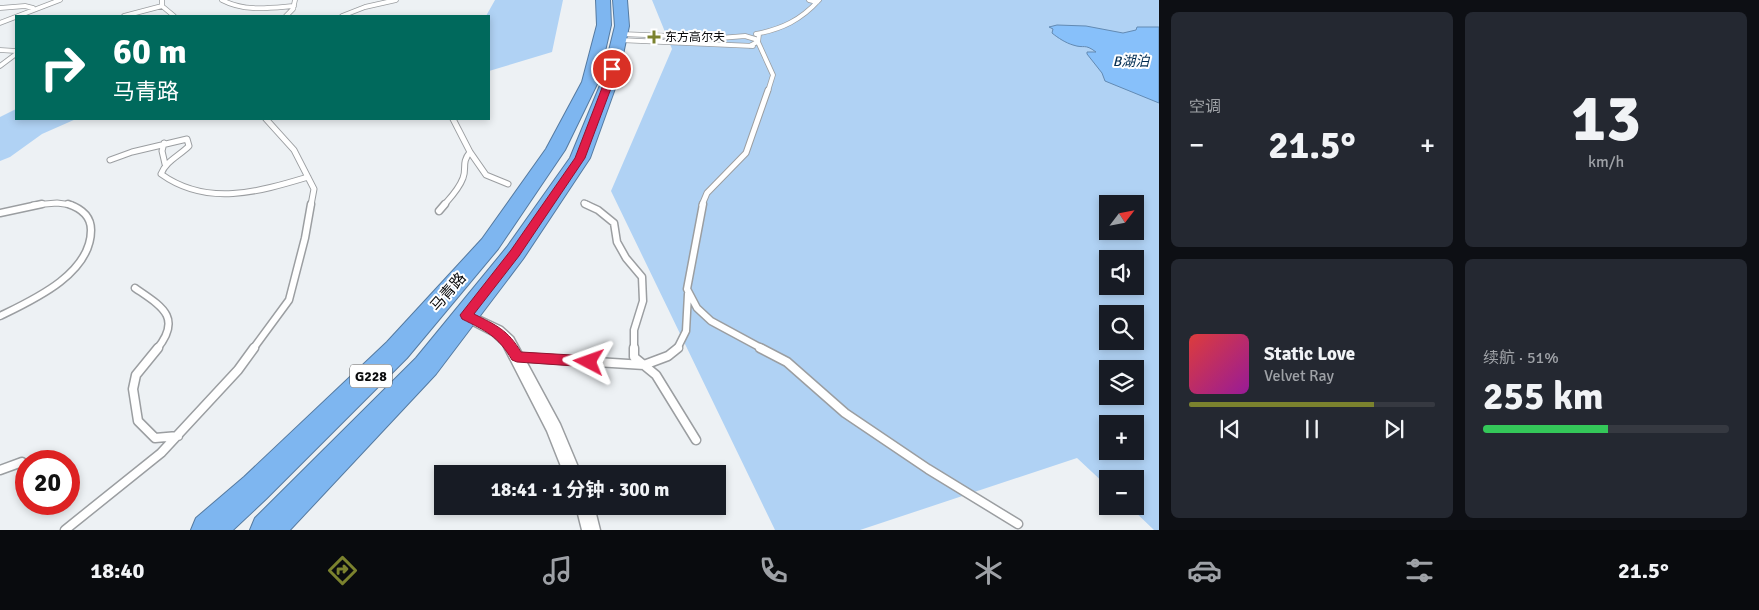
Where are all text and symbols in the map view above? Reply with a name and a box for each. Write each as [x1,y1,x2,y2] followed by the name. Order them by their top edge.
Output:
[113,30,187,73] text: 60 m
[647,30,661,44] marker: 东方高尔夫
[665,30,725,45] place label: 东方高尔夫
[30,35,95,100] icon: right
[591,48,633,90] pin
[1113,53,1150,70] water label: B湖泊
[598,55,626,83] icon: arrive
[113,78,179,105] text: 马青路
[1571,79,1641,159] text: 13
[1189,97,1221,117] text: 空调
[1268,122,1356,169] text: 21.5°
[1189,128,1204,162] text: −
[1420,128,1435,162] text: +
[1588,152,1624,172] text: km/h
[1099,195,1144,240] north arrow
[1099,195,1144,515] map controls
[1099,250,1144,295] button: sound
[426,269,470,315] street label: 马青路
[1099,305,1144,350] button: search
[562,335,614,387] position arrow
[1264,342,1355,366] text: Static Love
[1483,348,1559,368] text: 续航 · 51%
[1099,360,1144,405] button: layers
[350,364,392,388] road number: G228
[1264,366,1334,386] text: Velvet Ray
[1483,373,1604,420] text: 255 km
[1099,415,1144,460] button: +
[1216,415,1244,443] icon: previous
[1298,415,1326,443] icon: pause
[1380,415,1408,443] icon: next
[15,450,80,515] speed limit sign: 20
[1099,470,1144,515] button: −
[491,478,669,502] text: 18:41 · 1 分钟 · 300 m
[325,553,360,588] icon: directions
[540,553,575,588] icon: music
[756,553,791,588] icon: phone
[971,553,1006,588] icon: climate
[1187,553,1222,588] icon: car
[1402,553,1437,588] icon: filters
[90,557,144,584] text: 18:40
[1618,557,1669,584] text: 21.5°

